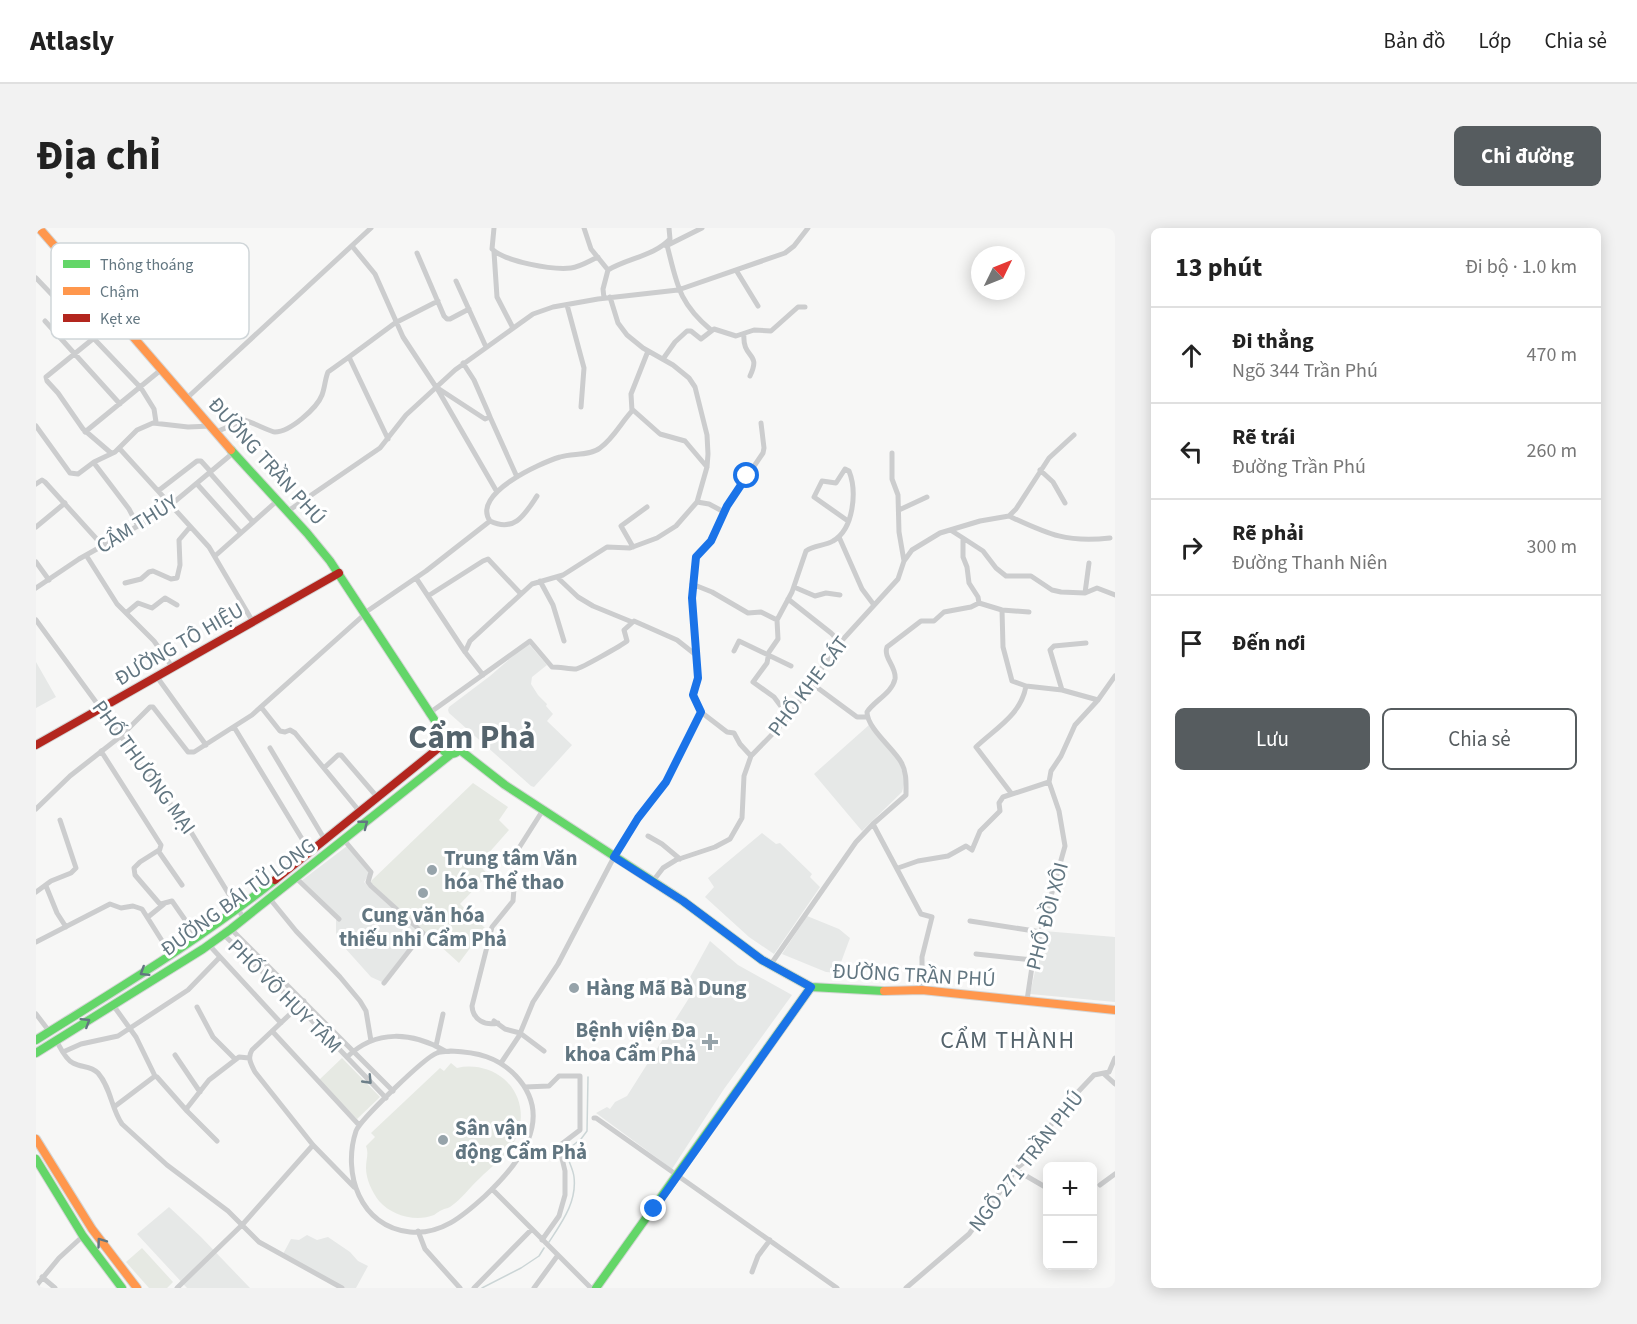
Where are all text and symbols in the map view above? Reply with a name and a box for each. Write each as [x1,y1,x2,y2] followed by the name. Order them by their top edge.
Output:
[30,21,114,61] text: Atlasly
[1384,26,1445,56] text: Bản đồ
[1478,26,1511,56] text: Lớp
[1544,26,1607,56] text: Chia sẻ
[36,126,161,186] text: Địa chỉ
[1454,126,1601,186] button: Chỉ đường
[51,243,249,339] legend
[971,246,1025,300] north arrow
[1175,249,1262,286] text: 13 phút
[1465,253,1577,281] text: Đi bộ · 1.0 km
[100,254,193,276] text: Thông thoáng
[100,281,139,303] text: Chậm
[100,308,140,330] text: Kẹt xe
[1232,325,1314,357] text: Đi thẳng
[1175,339,1208,372] icon: ahead
[1527,341,1577,369] text: 470 m
[1232,357,1378,385] text: Ngõ 344 Trần Phú
[201,390,333,532] street label: ĐƯỜNG TRẦN PHÚ
[1232,421,1295,453] text: Rẽ trái
[1175,435,1208,468] icon: left
[1527,437,1577,465] text: 260 m
[1232,453,1366,481] text: Đường Trần Phú
[733,462,759,488] route start
[90,487,184,561] street label: CẨM THỦY
[1232,517,1304,549] text: Rẽ phải
[1175,531,1208,564] icon: right
[1527,533,1577,561] text: 300 m
[1232,549,1388,577] text: Đường Thanh Niên
[109,595,249,693] street label: ĐƯỜNG TÔ HIỆU
[1175,627,1208,660] icon: arrive
[1232,627,1306,659] text: Đến nơi
[760,630,856,742] street label: PHỐ KHE CÁT
[85,694,203,840] street label: PHỐ THƯƠNG MẠI
[1175,708,1370,770] button: Lưu
[1382,708,1577,770] button: Chia sẻ
[408,714,536,761] district label: Cẩm Phả
[358,821,369,832] one-way arrow
[154,831,322,963] street label: ĐƯỜNG BÁI TỬ LONG
[444,843,577,897] place label: Trung tâm Văn hóa Thể thao
[1018,859,1076,973] street label: PHỐ ĐỒI XÔI
[425,863,439,877] marker: Trung tâm Văn hóa Thể thao
[416,886,430,900] marker: Cung văn hóa thiếu nhi Cẩm Phả
[339,900,507,954] place label: Cung văn hóa thiếu nhi Cẩm Phả
[221,932,349,1060] street label: PHỐ VÕ HUY TÂM
[832,956,996,994] street label: ĐƯỜNG TRẦN PHÚ
[139,965,150,976] one-way arrow
[586,973,746,1003] place label: Hàng Mã Bà Dung
[567,981,581,995] marker: Hàng Mã Bà Dung
[565,1015,696,1069] place label: Bệnh viện Đa khoa Cẩm Phả
[80,1017,90,1029] one-way arrow
[940,1023,1076,1058] district label: CẨM THÀNH
[701,1033,719,1051] marker: Bệnh viện Đa khoa Cẩm Phả
[361,1072,372,1083] one-way arrow
[961,1084,1091,1238] street label: NGÕ 271 TRẦN PHÚ
[455,1113,587,1167] place label: Sân vận động Cẩm Phả
[436,1133,450,1147] marker: Sân vận động Cẩm Phả
[1043,1162,1097,1270] map controls
[1043,1162,1097,1216] button: +
[640,1195,666,1221] route end
[1043,1216,1097,1270] button: −
[97,1238,108,1249] one-way arrow

